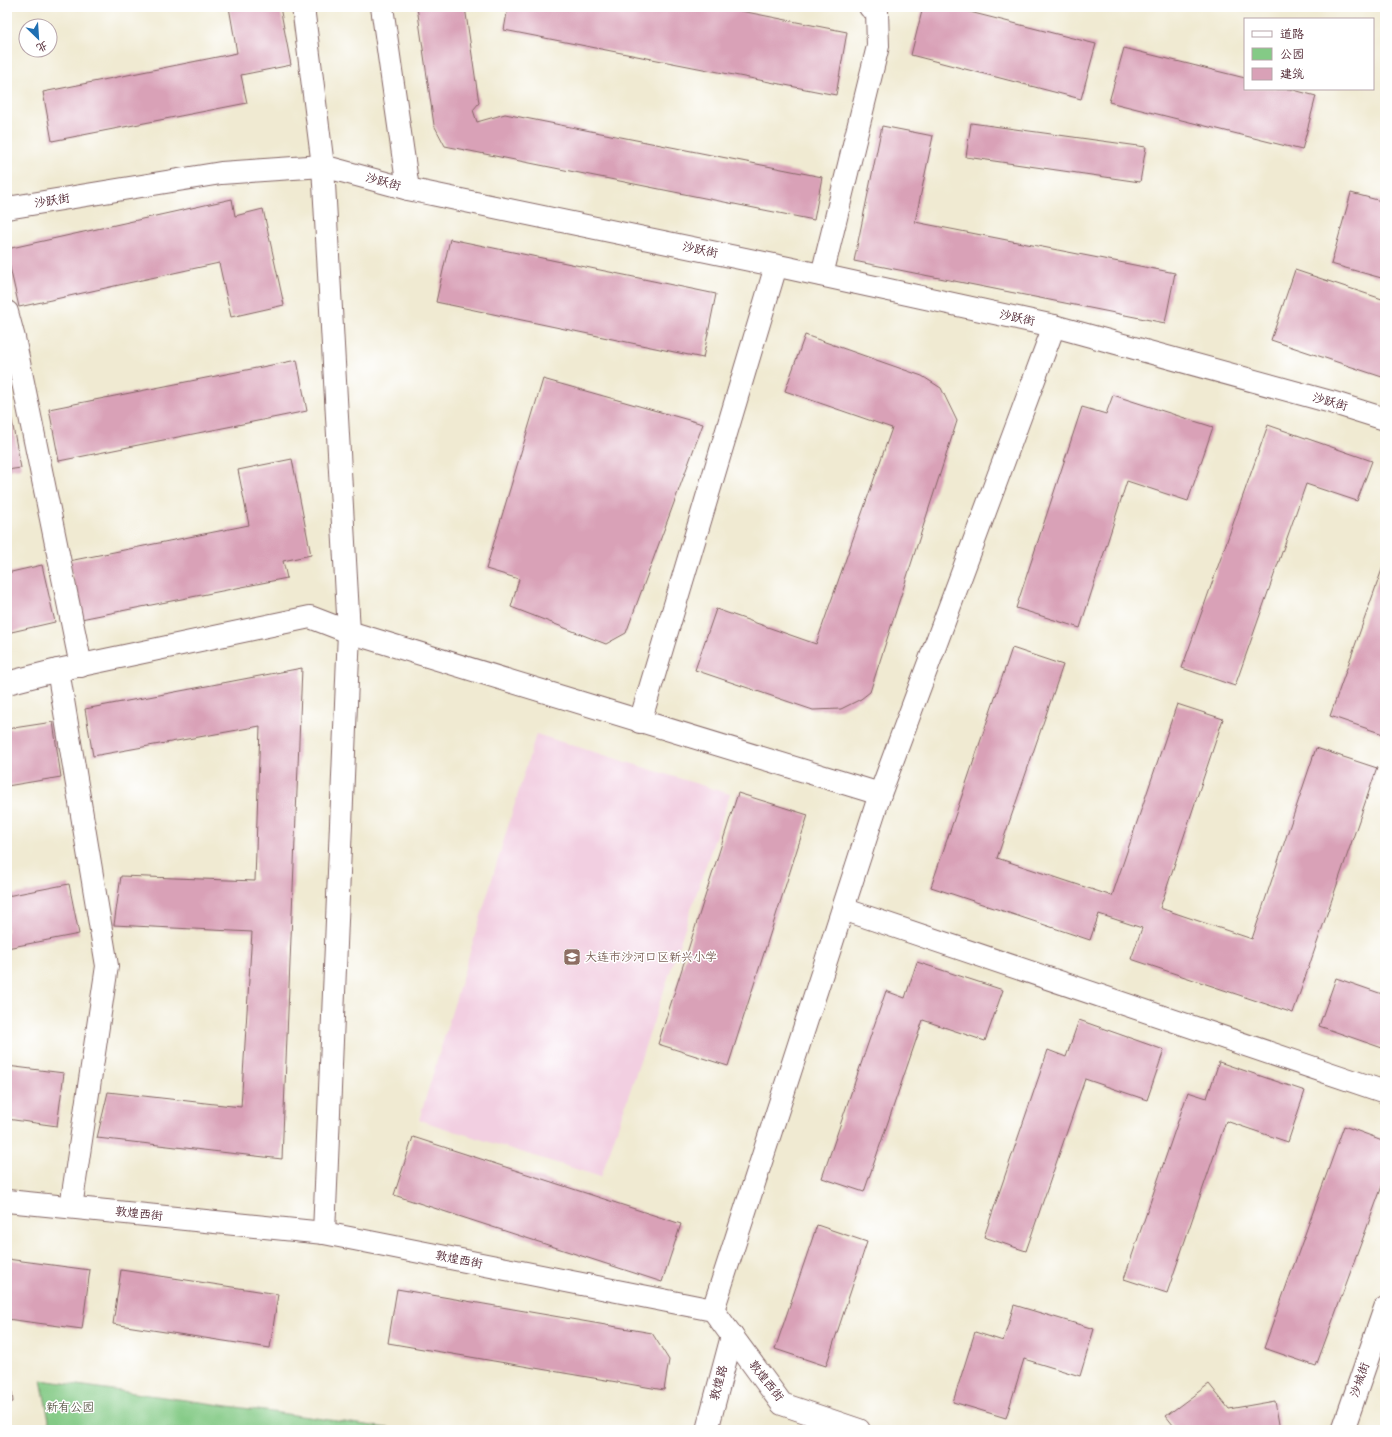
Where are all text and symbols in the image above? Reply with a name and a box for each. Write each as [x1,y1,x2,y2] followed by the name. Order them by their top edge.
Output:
[18,18,58,58] north arrow
[1244,18,1374,90] legend
[1280,26,1304,43] text: 道路
[34,37,50,56] text: 北
[1280,46,1304,63] text: 公园
[1280,66,1304,83] text: 建筑
[363,169,403,195] street label: 沙跃街
[33,190,71,212] street label: 沙跃街
[681,238,719,262] street label: 沙跃街
[998,306,1036,330] street label: 沙跃街
[1310,389,1350,415] street label: 沙跃街
[562,947,582,967] school or university icon: 大连市沙河口区新兴小学
[585,949,717,966] place label: 大连市沙河口区新兴小学
[114,1203,164,1225] street label: 敦煌西街
[434,1247,484,1273] street label: 敦煌西街
[745,1357,787,1405] street label: 敦煌西街
[1346,1360,1374,1400] street label: 沙城街
[706,1363,732,1403] street label: 敦煌路
[46,1399,94,1416] park label: 新有公园

